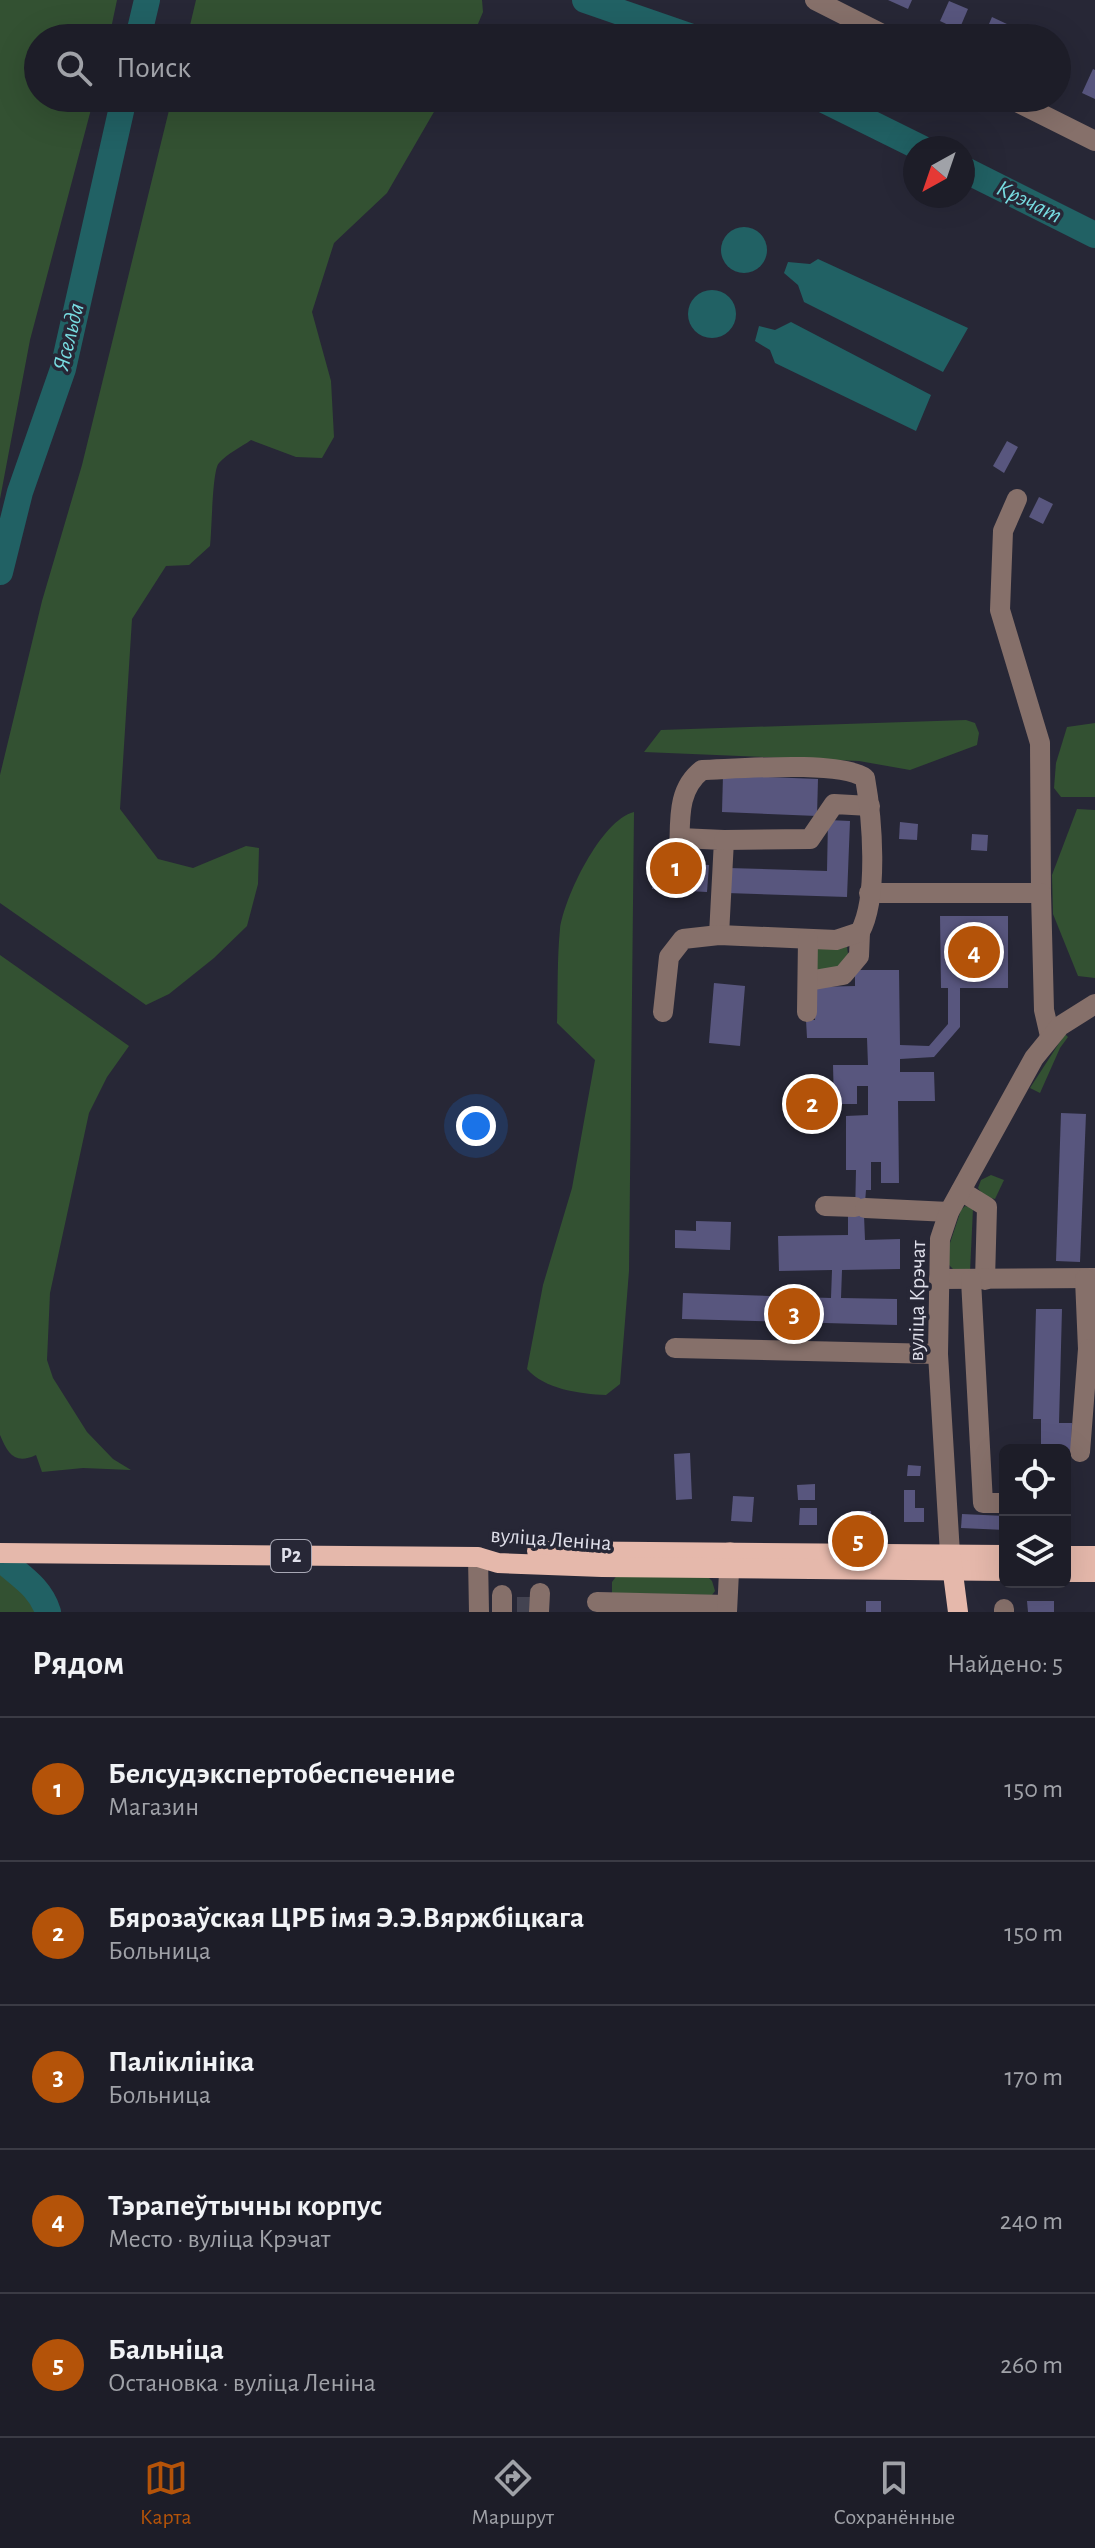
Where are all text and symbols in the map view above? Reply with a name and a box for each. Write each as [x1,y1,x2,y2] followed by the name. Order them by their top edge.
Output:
[24,24,1071,112] search box
[52,46,96,90] icon: search
[116,53,191,83] text: Поиск
[903,136,975,208] north arrow
[993,176,1065,228] water label: Крэчат
[49,301,89,373] water label: Ясельда
[650,838,702,898] pin: 1
[948,922,1000,982] pin: 4
[786,1074,838,1134] pin: 2
[456,1106,496,1146] your location
[905,1239,929,1362] street label: вуліца Крэчат
[768,1284,820,1344] pin: 3
[999,1444,1071,1588] map controls
[999,1444,1071,1516] button: locate
[832,1511,884,1571] pin: 5
[999,1516,1071,1588] button: layers
[490,1524,612,1554] street label: вуліца Леніна
[271,1540,311,1572] road number: Р2
[32,1647,124,1681] text: Рядом
[947,1651,1063,1677] text: Найдено: 5
[108,1759,455,1789] text: Белсудэкспертобеспечение
[53,1776,63,1802] text: 1
[1004,1776,1063,1802] text: 150 m
[108,1794,199,1820] text: Магазин
[108,1903,584,1933] text: Бярозаўская ЦРБ імя Э.Э.Вяржбіцкага
[52,1920,64,1946] text: 2
[1004,1920,1063,1946] text: 150 m
[108,1938,211,1964] text: Больница
[108,2047,254,2077] text: Паліклініка
[52,2064,64,2090] text: 3
[1004,2064,1063,2090] text: 170 m
[108,2082,211,2108] text: Больница
[108,2191,382,2221] text: Тэрапеўтычны корпус
[51,2208,65,2234] text: 4
[1000,2208,1063,2234] text: 240 m
[108,2226,330,2252] text: Место · вуліца Крэчат
[108,2335,224,2365] text: Бальніца
[52,2352,64,2378] text: 5
[1000,2352,1063,2378] text: 260 m
[108,2370,376,2396] text: Остановка · вуліца Леніна
[140,2456,191,2530] tab: Карта
[471,2456,554,2530] tab: Маршрут
[834,2456,955,2530] tab: Сохранённые

